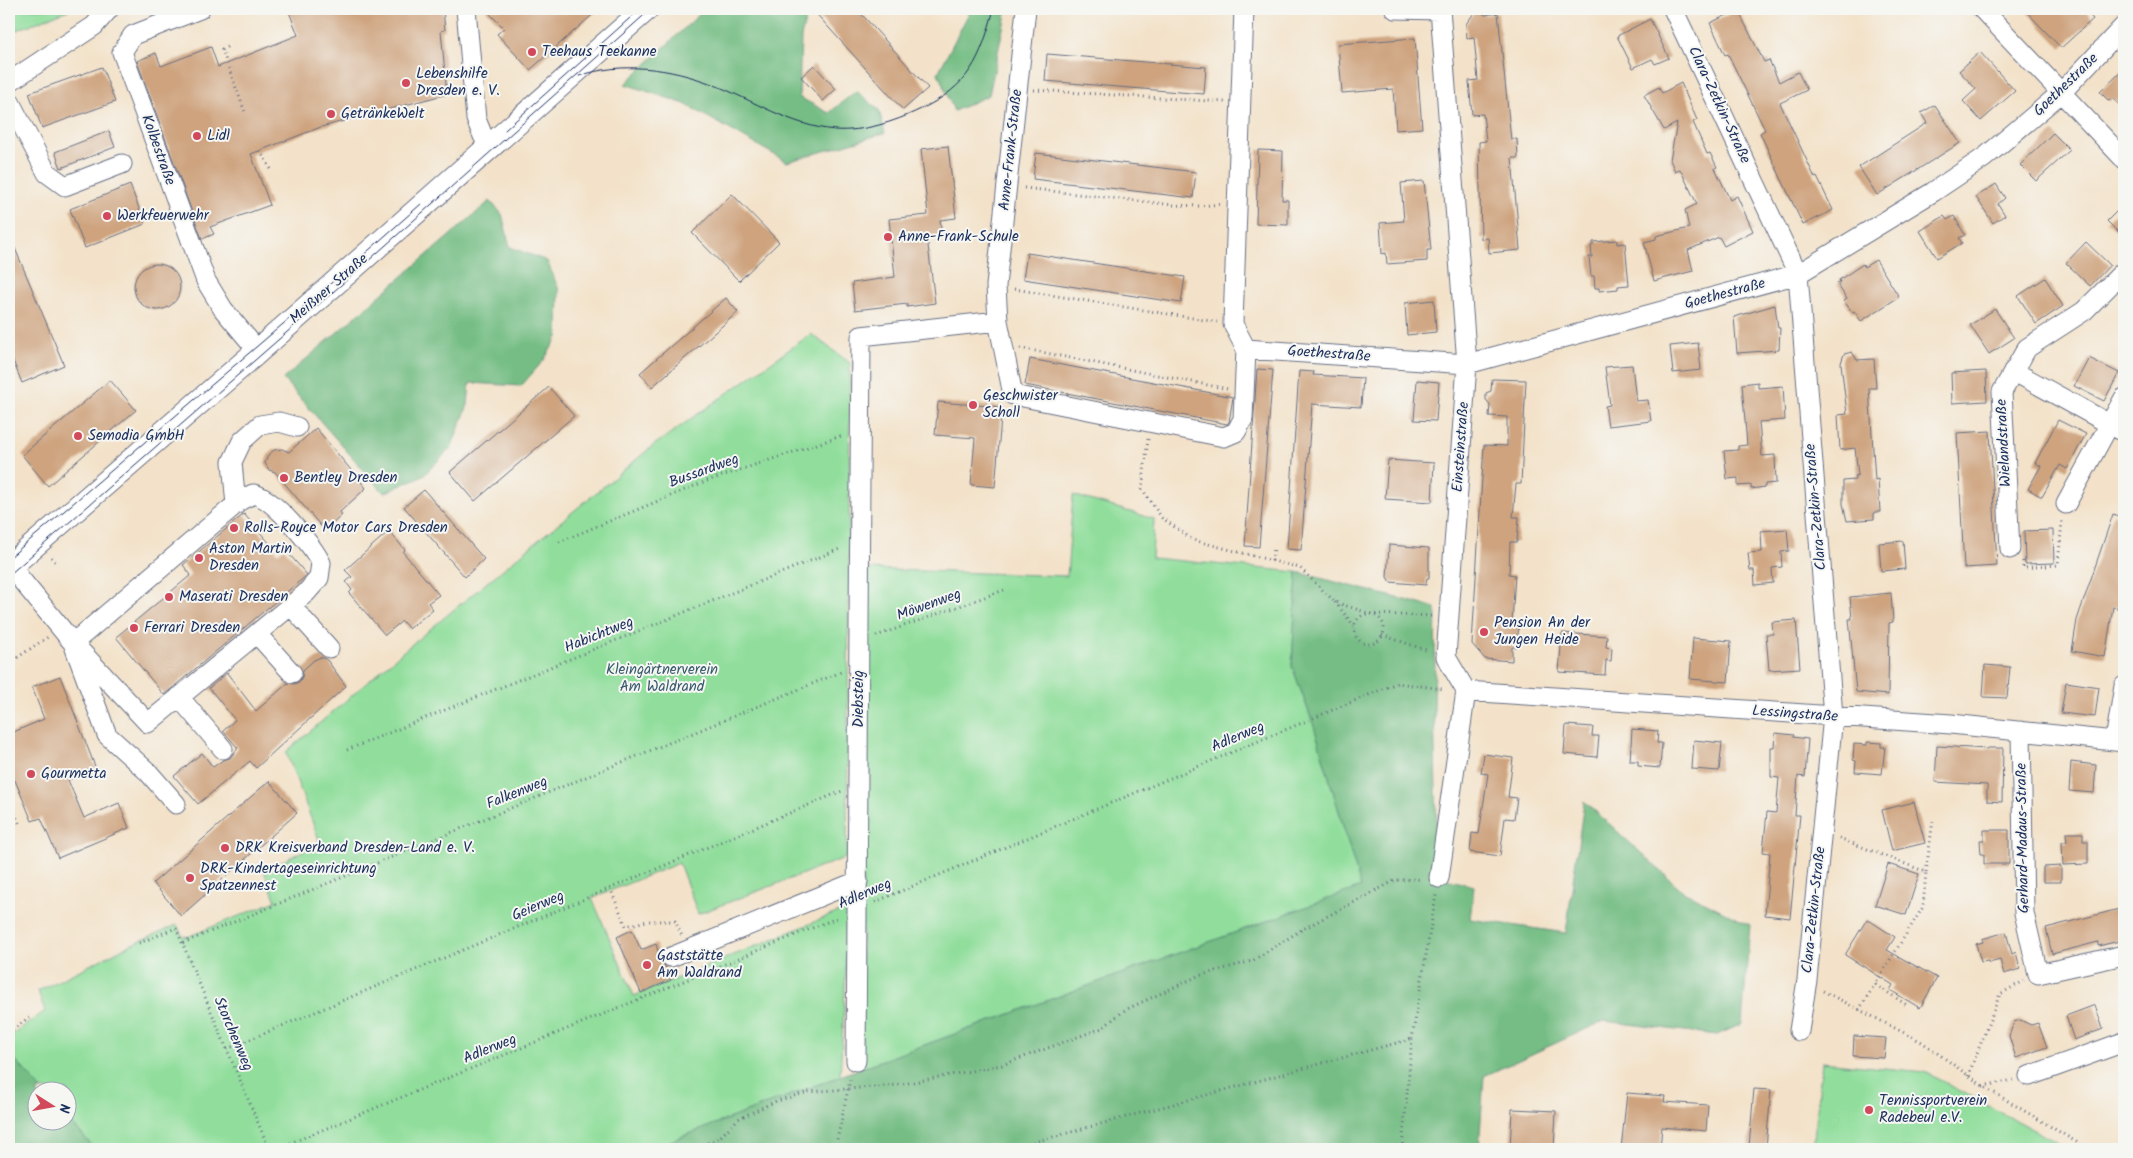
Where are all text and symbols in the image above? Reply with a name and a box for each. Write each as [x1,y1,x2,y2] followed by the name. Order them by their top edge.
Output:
[542,40,657,64] place label: Teehaus Teekanne
[1681,42,1757,168] street label: Clara-Zetkin-Straße
[526,46,538,58] marker: Teehaus Teekanne
[2028,47,2104,122] street label: Goethestraße
[416,62,500,103] place label: Lebenshilfe Dresden e. V.
[400,77,412,89] marker: Lebenshilfe Dresden e. V.
[993,88,1029,212] street label: Anne-Frank-Straße
[341,102,425,126] place label: GetränkeWelt
[325,108,337,120] marker: GetränkeWelt
[134,111,182,189] street label: Kolbestraße
[207,124,230,148] place label: Lidl
[191,130,203,142] marker: Lidl
[117,204,210,228] place label: Werkfeuerwehr
[101,210,113,222] marker: Werkfeuerwehr
[898,225,1019,249] place label: Anne-Frank-Schule
[882,231,894,243] marker: Anne-Frank-Schule
[284,248,374,330] street label: Meißner Straße
[1682,272,1768,316] street label: Goethestraße
[1287,339,1371,369] street label: Goethestraße
[983,384,1059,425] place label: Geschwister Scholl
[1990,398,2018,488] street label: Wielandstraße
[967,399,979,411] marker: Geschwister Scholl
[1446,401,1476,493] street label: Einsteinstraße
[88,424,185,448] place label: Semodia GmbH
[72,430,84,442] marker: Semodia GmbH
[1798,442,1833,571] street label: Clara-Zetkin-Straße
[666,447,742,495] street label: Bussardweg
[294,466,398,490] place label: Bentley Dresden
[278,472,290,484] marker: Bentley Dresden
[244,516,448,540] place label: Rolls-Royce Motor Cars Dresden
[228,522,240,534] marker: Rolls-Royce Motor Cars Dresden
[209,537,292,578] place label: Aston Martin Dresden
[193,552,205,564] marker: Aston Martin Dresden
[893,582,965,628] street label: Möwenweg
[179,585,288,609] place label: Maserati Dresden
[163,591,175,603] marker: Maserati Dresden
[561,610,637,660] street label: Habichtweg
[1494,611,1591,652] place label: Pension An der Jungen Heide
[144,616,240,640] place label: Ferrari Dresden
[128,622,140,634] marker: Ferrari Dresden
[1478,626,1490,638] marker: Pension An der Jungen Heide
[606,658,718,699] park label: Kleingärtnerverein Am Waldrand
[847,670,871,728] street label: Diebsteig
[1751,699,1839,729] street label: Lessingstraße
[1208,715,1268,759] street label: Adlerweg
[41,762,106,786] place label: Gourmetta
[2010,762,2036,913] street label: Gerhard-Madaus-Straße
[25,768,37,780] marker: Gourmetta
[483,770,551,816] street label: Falkenweg
[235,836,475,860] place label: DRK Kreisverband Dresden-Land e. V.
[219,842,231,854] marker: DRK Kreisverband Dresden-Land e. V.
[1795,845,1833,975] street label: Clara-Zetkin-Straße
[200,857,377,898] place label: DRK-Kindertageseinrichtung Spatzennest
[184,872,196,884] marker: DRK-Kindertageseinrichtung Spatzennest
[835,872,895,916] street label: Adlerweg
[508,884,568,928] street label: Geierweg
[657,944,742,985] place label: Gaststätte Am Waldrand
[641,959,653,971] marker: Gaststätte Am Waldrand
[207,993,259,1075] street label: Storchenweg
[460,1027,520,1071] street label: Adlerweg
[28,1080,78,1130] north arrow
[1879,1089,1987,1130] place label: Tennissportverein Radebeul e.V.
[52,1102,75,1115] text: N
[1863,1104,1875,1116] marker: Tennissportverein Radebeul e.V.

